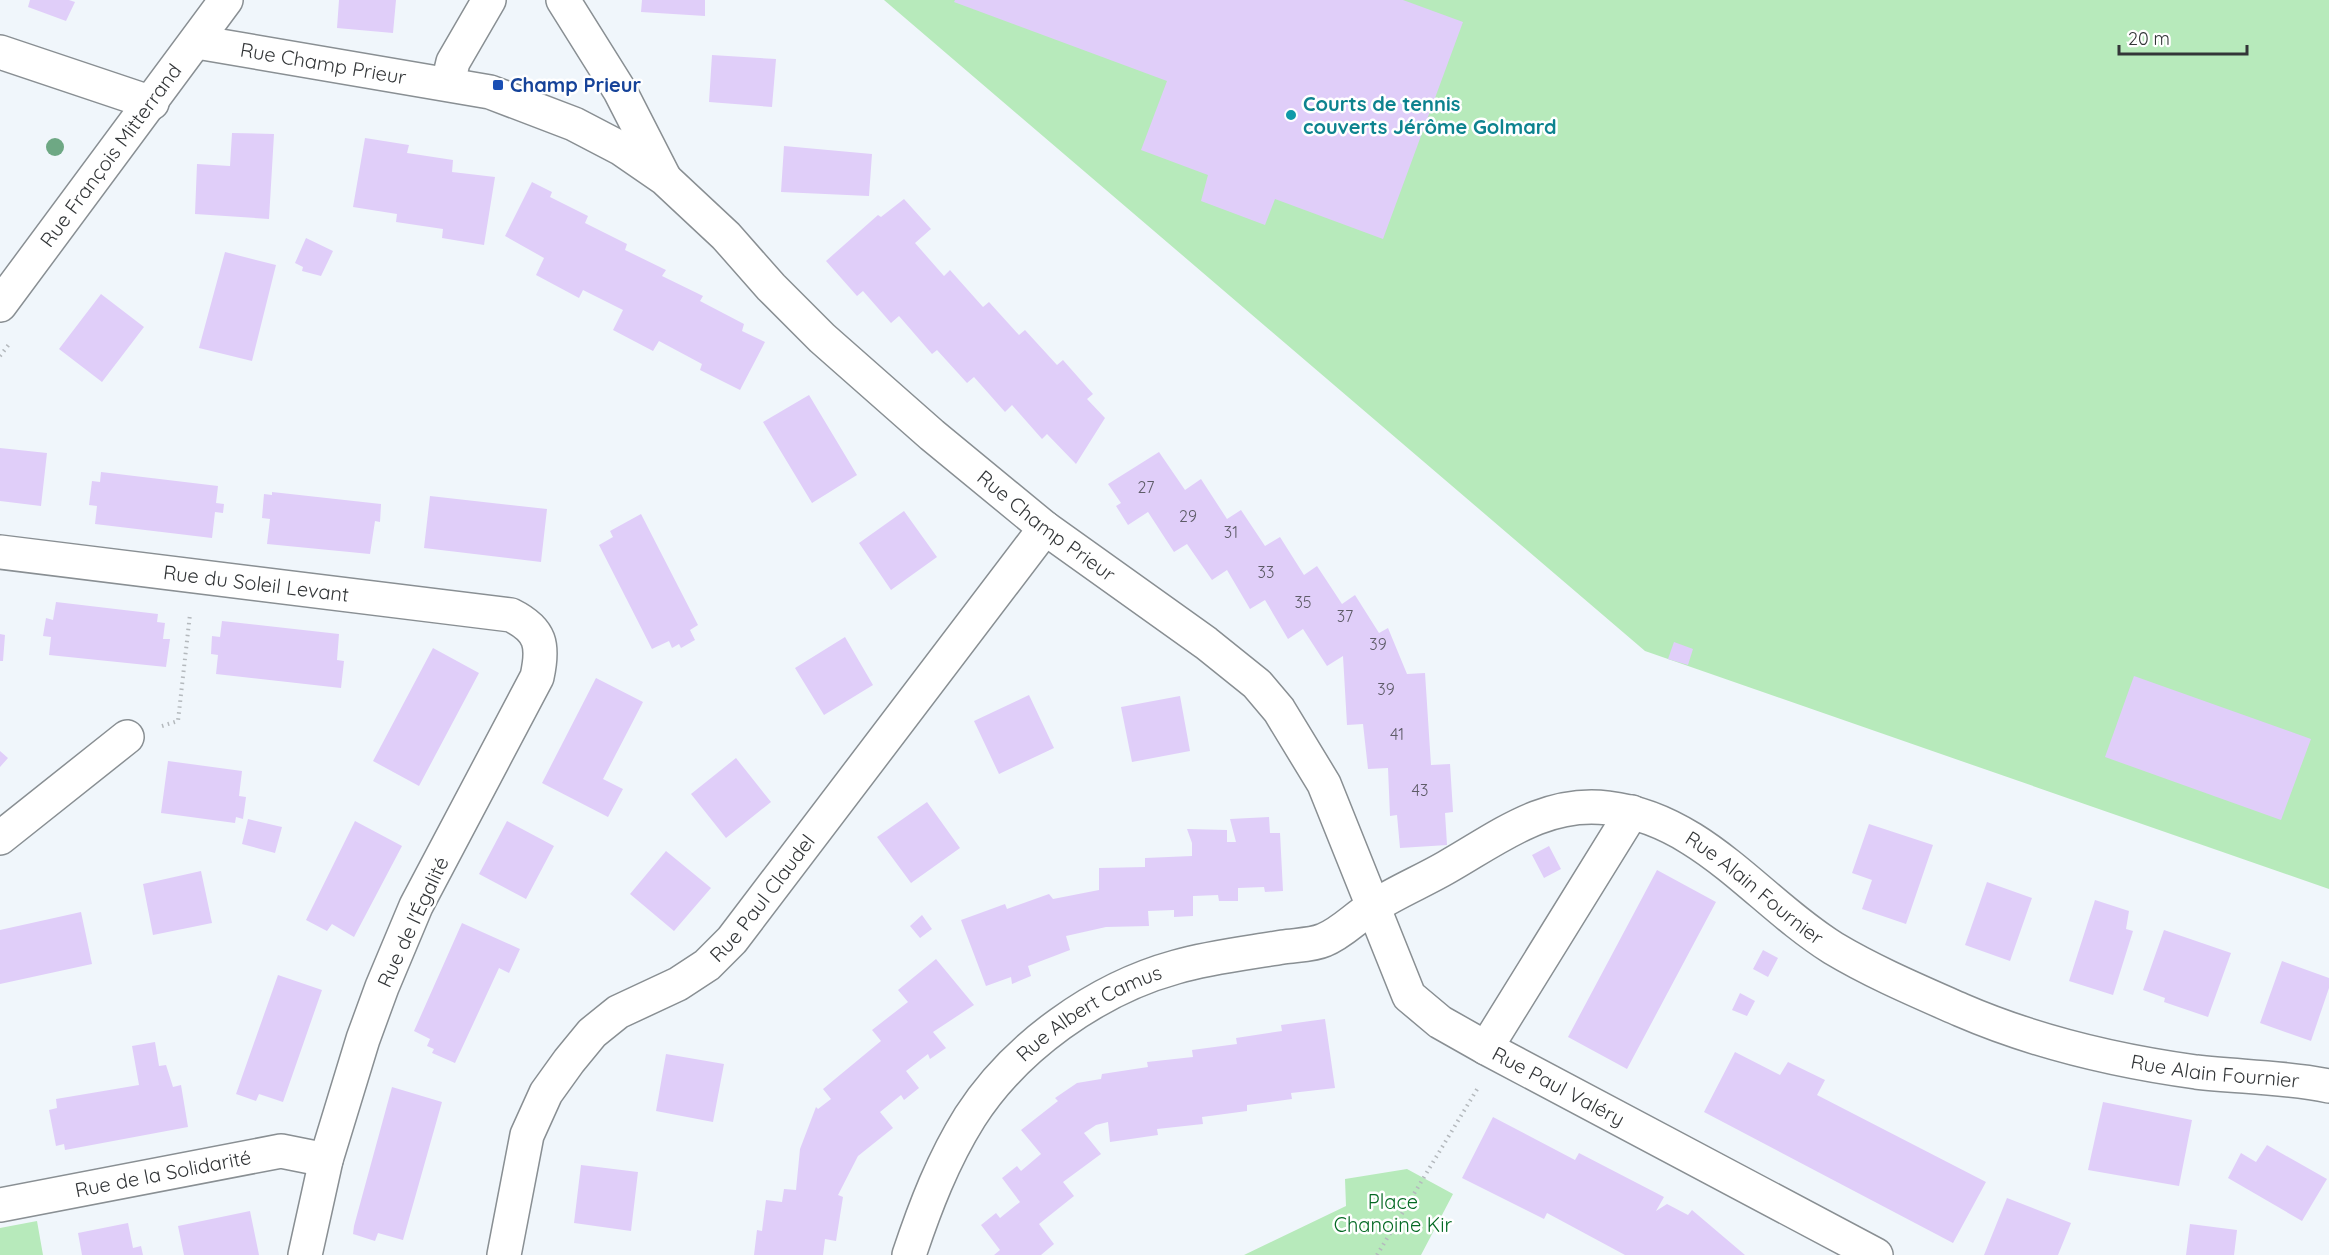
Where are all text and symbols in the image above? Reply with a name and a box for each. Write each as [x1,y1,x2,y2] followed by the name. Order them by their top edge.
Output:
[2119,18,2246,56] scale bar
[2128,27,2170,50] text: 20 m
[238,37,409,90] street label: Rue Champ Prieur
[34,59,186,252] street label: Rue François Mitterrand
[510,72,641,97] place label: Champ Prieur
[491,78,505,92] marker: Champ Prieur
[1303,91,1557,139] place label: Courts de tennis couverts Jérôme Golmard
[1284,108,1298,122] marker: Courts de tennis couverts Jérôme Golmard
[972,464,1121,587] street label: Rue Champ Prieur
[1138,477,1154,497] house number: 27
[1179,506,1197,526] house number: 29
[1224,522,1238,542] house number: 31
[162,559,351,607] street label: Rue du Soleil Levant
[1258,562,1274,582] house number: 33
[1294,592,1312,612] house number: 35
[1337,606,1353,626] house number: 37
[1369,634,1387,654] house number: 39
[1377,679,1395,699] house number: 39
[1390,724,1404,744] house number: 41
[1412,780,1428,800] house number: 43
[1681,825,1829,950] street label: Rue Alain Fournier
[704,829,820,967] street label: Rue Paul Claudel
[371,852,454,991] street label: Rue de l'Égalité
[1011,959,1165,1066] street label: Rue Albert Camus
[1488,1041,1629,1131] street label: Rue Paul Valéry
[2129,1048,2301,1093] street label: Rue Alain Fournier
[73,1144,253,1202] street label: Rue de la Solidarité
[1334,1189,1452,1237] park label: Place Chanoine Kir

